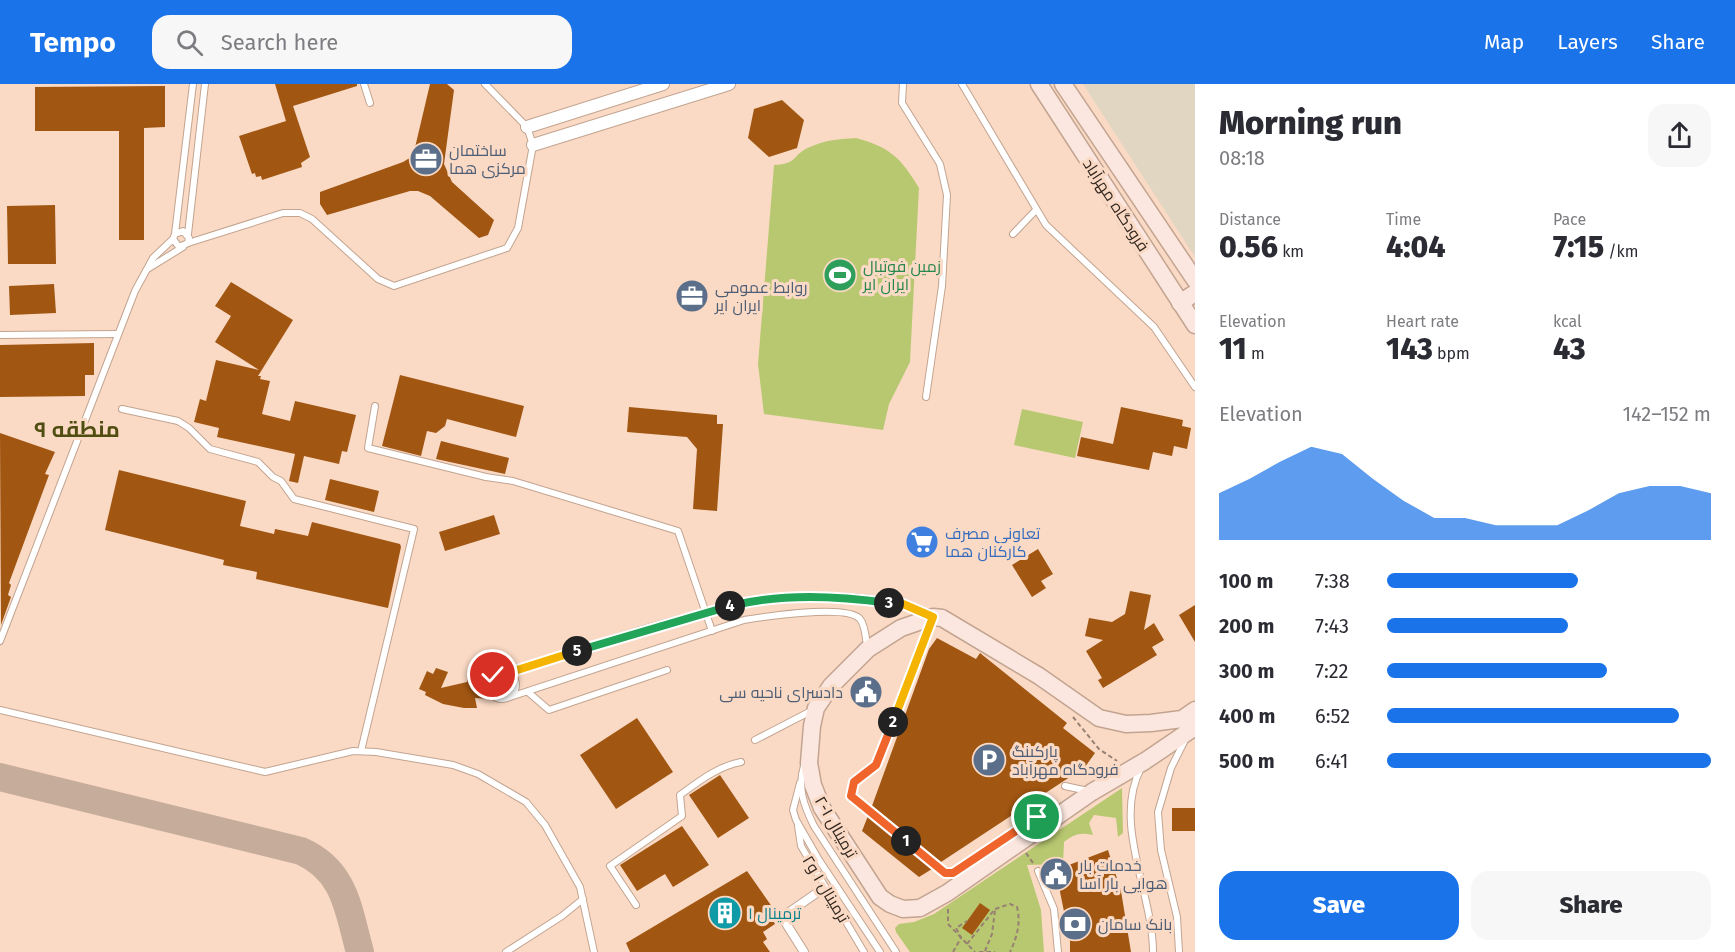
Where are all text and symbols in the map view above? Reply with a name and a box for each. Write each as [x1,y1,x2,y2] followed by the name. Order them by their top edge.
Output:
[152,15,572,69] search box
[30,26,116,59] text: Tempo
[173,26,206,59] icon: search
[221,29,338,56] text: Search here
[1484,29,1524,55] text: Map
[1557,29,1618,55] text: Layers
[1651,29,1705,55] text: Share
[1219,103,1402,143] text: Morning run
[1648,104,1711,167] button: share
[408,141,444,177] office icon: ساختمان مرکزی هما
[449,141,526,179] place label: ساختمان مرکزی هما
[1219,146,1265,170] text: 08:18
[1078,155,1153,255] street label: فرودگاه مهرآباد
[1219,210,1281,229] text: Distance
[1386,210,1421,229] text: Time
[1553,210,1586,229] text: Pace
[1219,229,1278,265] text: 0.56
[1386,229,1446,265] text: 4:04
[1553,229,1604,265] text: 7:15
[1278,242,1304,261] text: km
[1604,242,1639,261] text: /km
[822,257,858,293] sports icon: زمین فوتبال ایران ایر
[862,257,941,295] place label: زمین فوتبال ایران ایر
[674,278,710,314] office icon: روابط عمومی ایران ایر
[714,278,807,316] place label: روابط عمومی ایران ایر
[1219,312,1286,331] text: Elevation
[1386,312,1459,331] text: Heart rate
[1553,312,1582,331] text: kcal
[1219,331,1247,367] text: 11
[1386,331,1433,367] text: 143
[1553,331,1586,367] text: 43
[1247,344,1265,363] text: m
[1433,344,1470,363] text: bpm
[1219,402,1303,426] text: Elevation
[1622,402,1711,426] text: 142–152 m
[34,416,120,443] district label: منطقه ۹
[904,524,940,560] supermarket icon: تعاونی مصرف کارکنان هما
[945,524,1041,562] place label: تعاونی مصرف کارکنان هما
[1219,569,1273,593] text: 100 m
[1315,569,1350,593] text: 7:38
[874,588,904,618] pin: 3
[715,591,745,621] pin: 4
[885,593,893,612] text: 3
[725,596,735,615] text: 4
[1219,614,1274,638] text: 200 m
[1315,614,1349,638] text: 7:43
[562,636,592,666] pin: 5
[573,641,581,660] text: 5
[467,649,518,700] pin
[476,658,509,691] icon: check
[1219,659,1274,683] text: 300 m
[1315,659,1348,683] text: 7:22
[848,674,884,710] public building icon: دادسرای ناحیه سی
[719,683,843,703] place label: دادسرای ناحیه سی
[1219,704,1275,728] text: 400 m
[1315,704,1350,728] text: 6:52
[878,707,908,737] pin: 2
[889,712,897,731] text: 2
[971,742,1007,778] parking icon: پارکینگ فرودگاه مهرآباد
[1012,742,1119,780] place label: پارکینگ فرودگاه مهرآباد
[1219,749,1275,773] text: 500 m
[1315,749,1349,773] text: 6:41
[1011,791,1062,842] pin
[810,793,862,862] street label: ترمینال ۱-۲
[1020,800,1053,833] icon: arrive
[891,826,921,856] pin: 1
[902,831,910,850] text: 1
[798,852,854,927] street label: ترمینال ۱ و۲
[1038,856,1074,892] public building icon: خدمات بار هوایی بار آسا
[1078,856,1168,894] place label: خدمات بار هوایی بار آسا
[1219,871,1459,940] button: Save
[1471,871,1711,940] button: Share
[707,895,743,931] building icon: ترمینال ۱
[748,904,802,924] place label: ترمینال ۱
[1057,906,1093,942] bank icon: بانک سامان
[1098,915,1172,935] place label: بانک سامان

